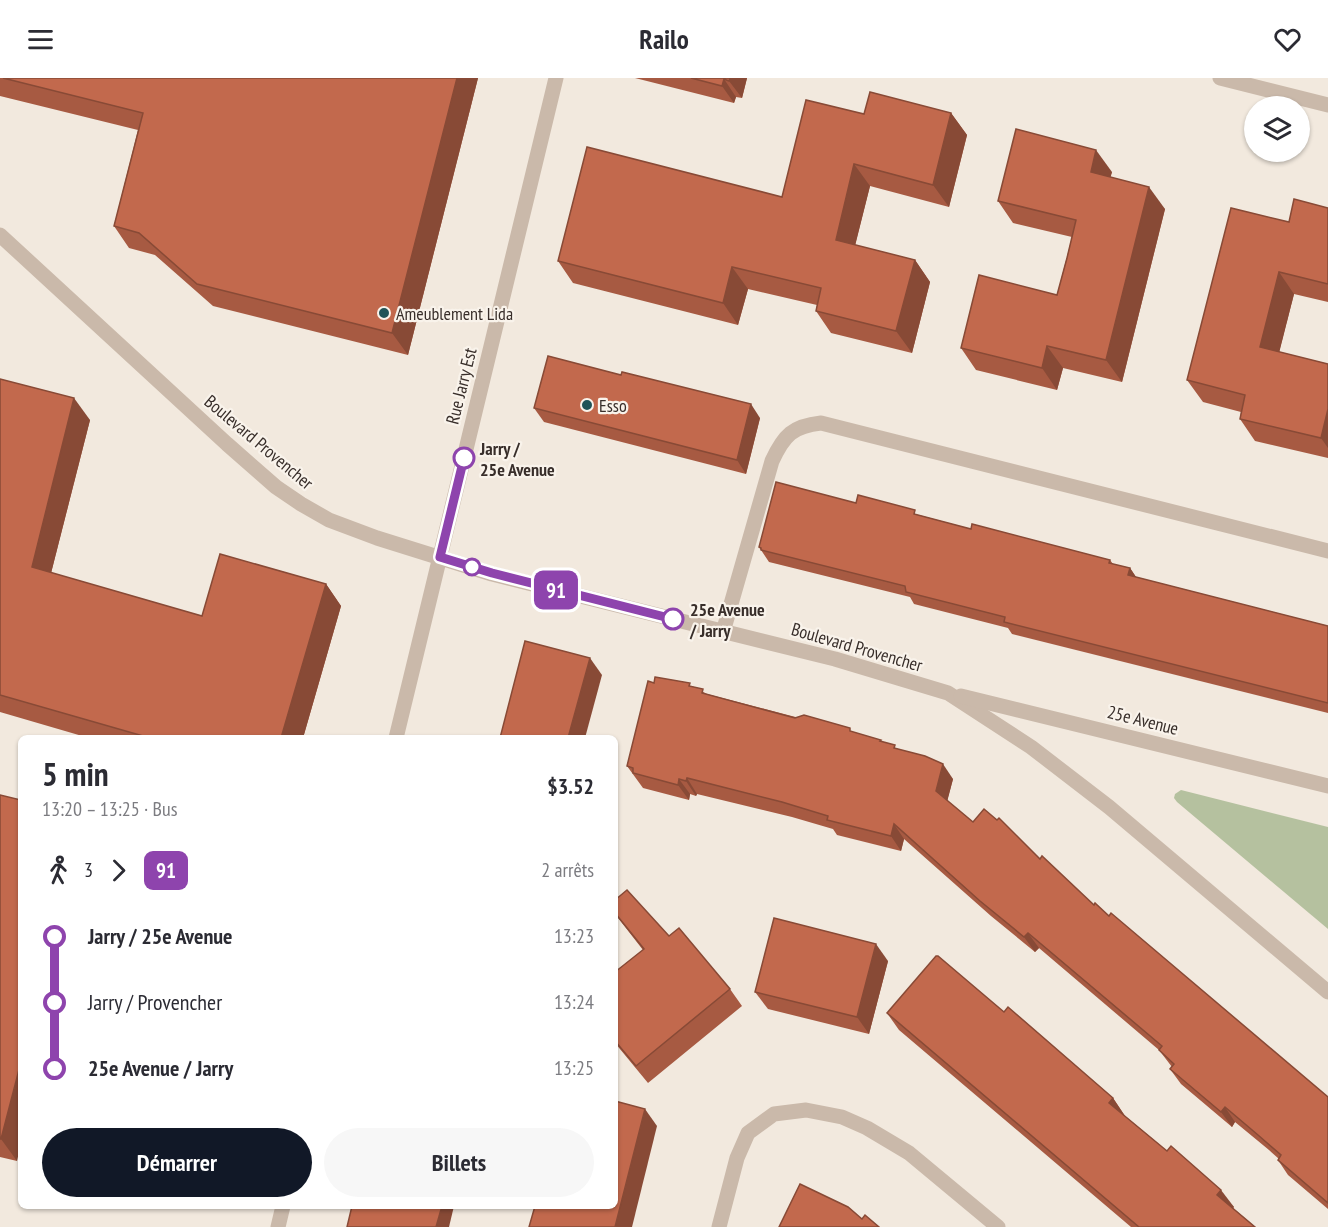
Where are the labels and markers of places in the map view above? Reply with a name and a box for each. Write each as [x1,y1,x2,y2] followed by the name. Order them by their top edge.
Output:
[396,302,513,325] place label: Ameublement Lida
[377,306,391,320] marker: Ameublement Lida
[599,394,627,417] place label: Esso
[580,398,594,412] marker: Esso
[479,437,555,481] place label: Jarry / 25e Avenue
[453,447,475,469] marker: Jarry / 25e Avenue
[463,558,481,576] unlabelled marker
[689,598,765,642] place label: 25e Avenue / Jarry
[662,608,684,630] marker: 25e Avenue / Jarry

